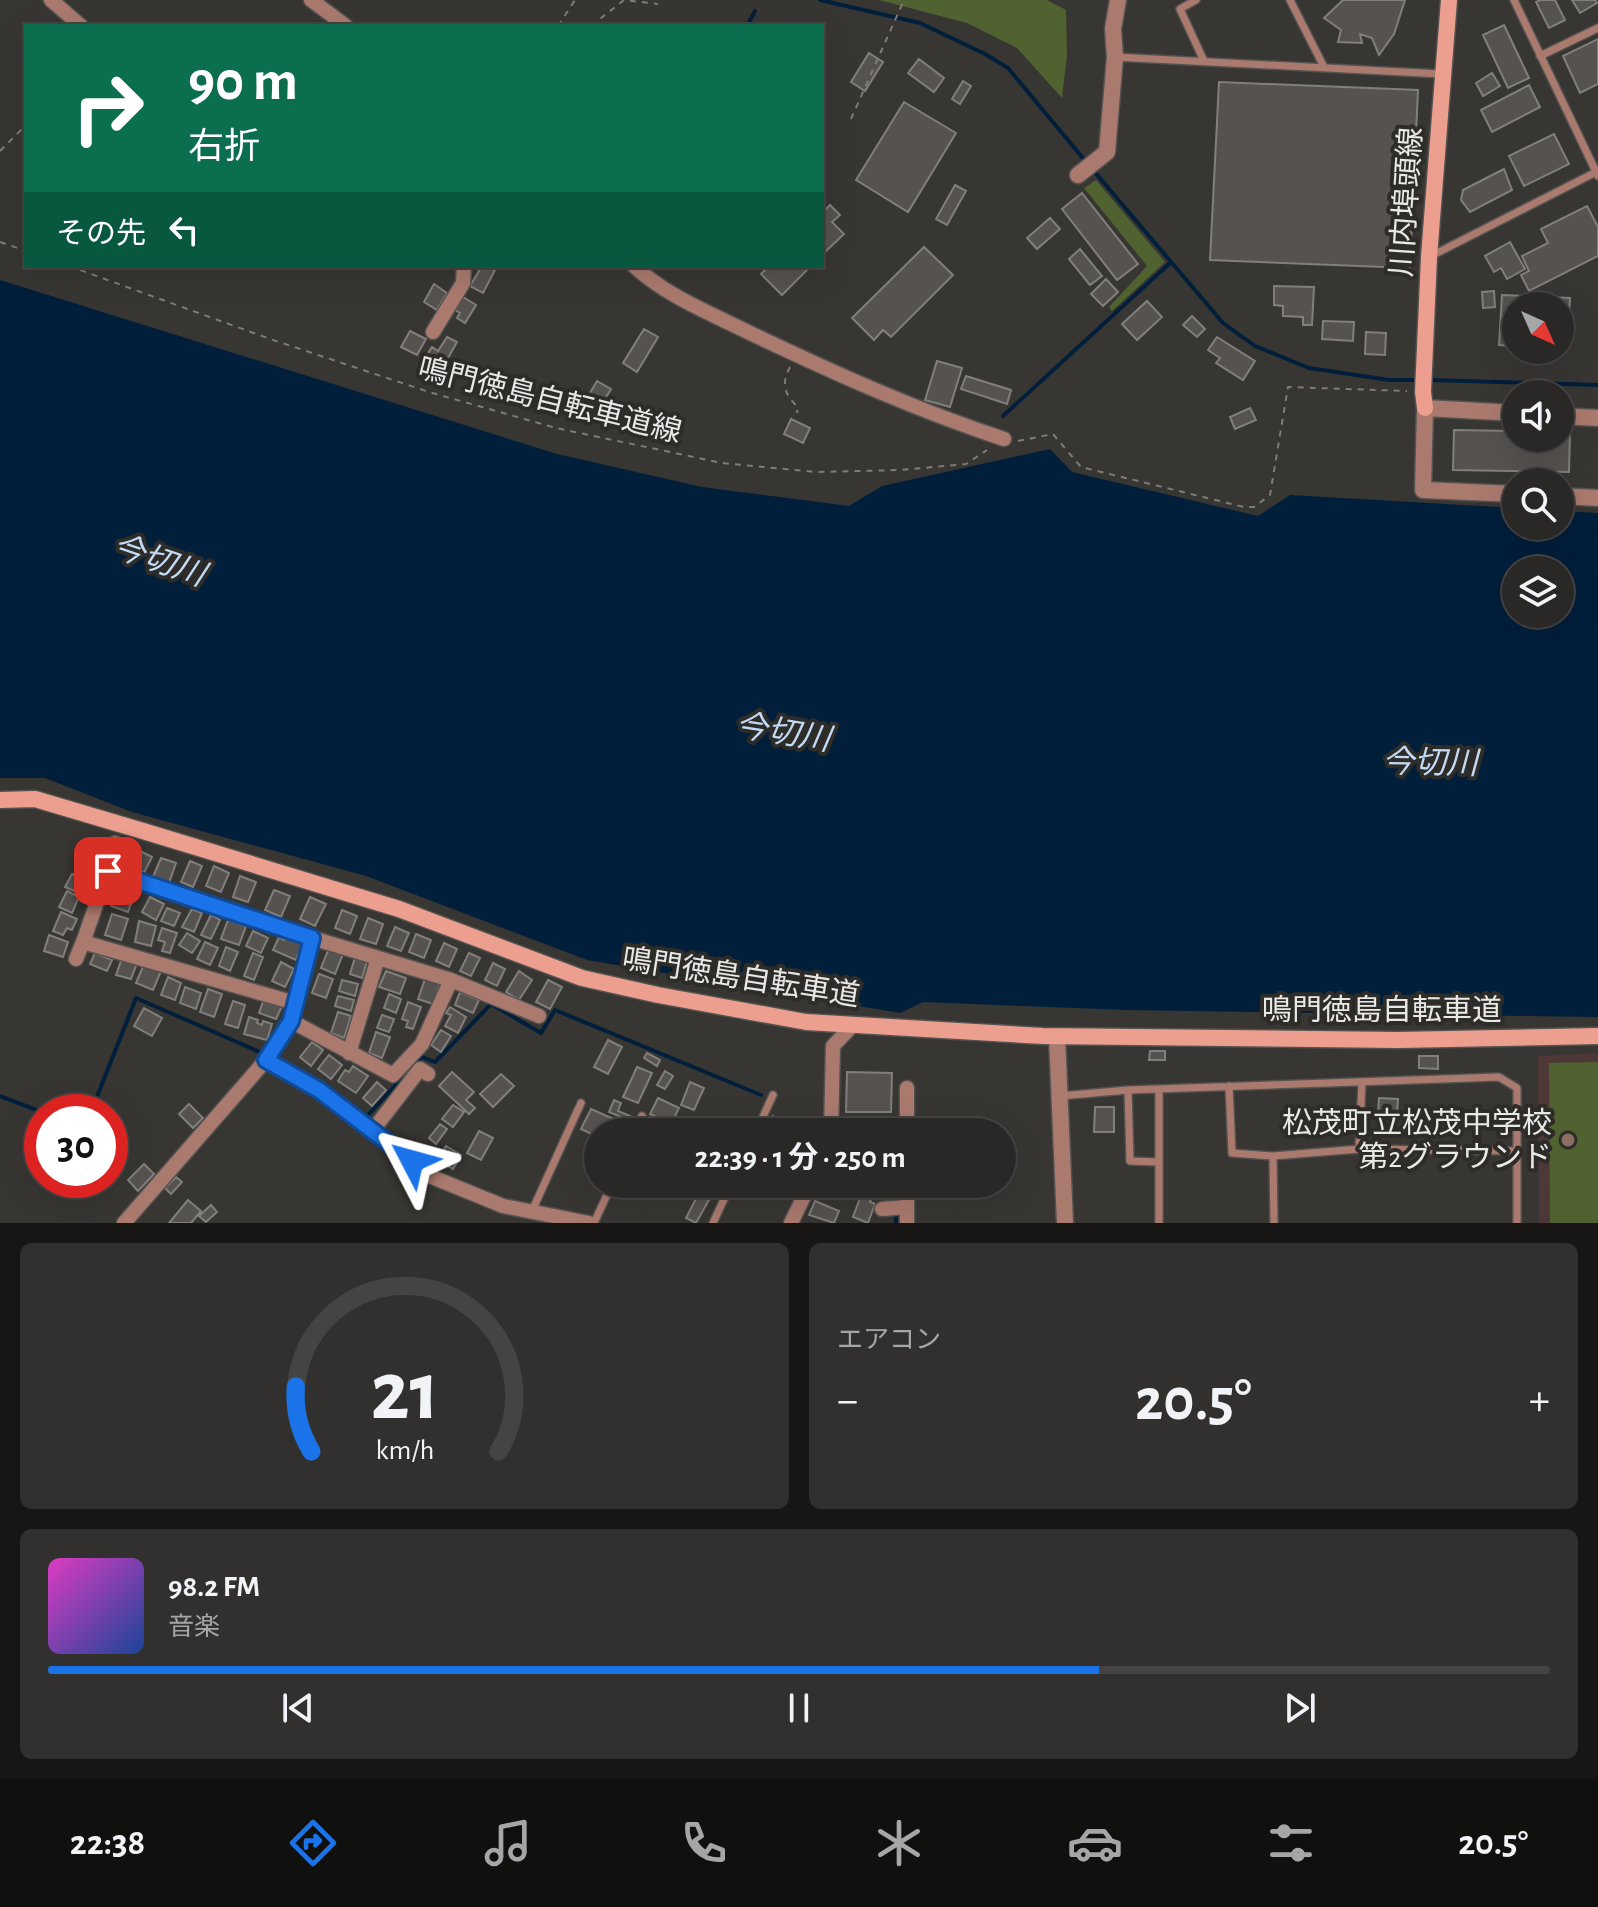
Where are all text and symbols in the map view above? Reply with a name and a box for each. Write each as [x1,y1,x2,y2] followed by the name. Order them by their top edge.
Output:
[188,54,298,110] text: 90 m
[56,56,160,160] icon: right
[1385,126,1427,278] street label: 川内埠頭線
[188,129,260,165] text: 右折
[162,208,206,252] icon: left
[56,219,146,249] text: その先
[1502,292,1574,364] north arrow
[1502,292,1574,628] map controls
[415,352,685,448] street label: 鳴門徳島自転車道線
[1502,380,1574,452] button: sound
[1502,468,1574,540] button: search
[108,529,212,593] water label: 今切川
[1502,556,1574,628] button: layers
[733,709,836,757] water label: 今切川
[1382,745,1481,780] water label: 今切川
[74,837,142,905] pin
[86,849,130,893] icon: arrive
[620,942,862,1012] street label: 鳴門徳島自転車道
[1262,994,1502,1026] street label: 鳴門徳島自転車道
[24,1094,128,1198] speed limit sign: 30
[1282,1107,1552,1173] place label: 松茂町立松茂中学校 第2グラウンド
[370,1119,454,1203] position arrow
[1559,1131,1577,1149] marker: 松茂町立松茂中学校 第2グラウンド
[694,1143,906,1173] text: 22:39 · 1 分 · 250 m
[837,1327,941,1353] text: エアコン
[370,1351,439,1435] text: 21
[1135,1371,1252,1431] text: 20.5°
[837,1379,858,1423] text: −
[1529,1379,1550,1423] text: +
[375,1436,434,1465] text: km/h
[168,1572,260,1602] text: 98.2 FM
[168,1614,220,1640] text: 音楽
[276,1686,320,1730] icon: previous
[777,1686,821,1730] icon: pause
[1278,1686,1322,1730] icon: next
[285,1815,341,1871] icon: directions
[480,1815,536,1871] icon: music
[676,1815,732,1871] icon: phone
[871,1815,927,1871] icon: climate
[1067,1815,1123,1871] icon: car
[1263,1815,1319,1871] icon: filters
[70,1825,145,1861] text: 22:38
[1458,1825,1528,1861] text: 20.5°

